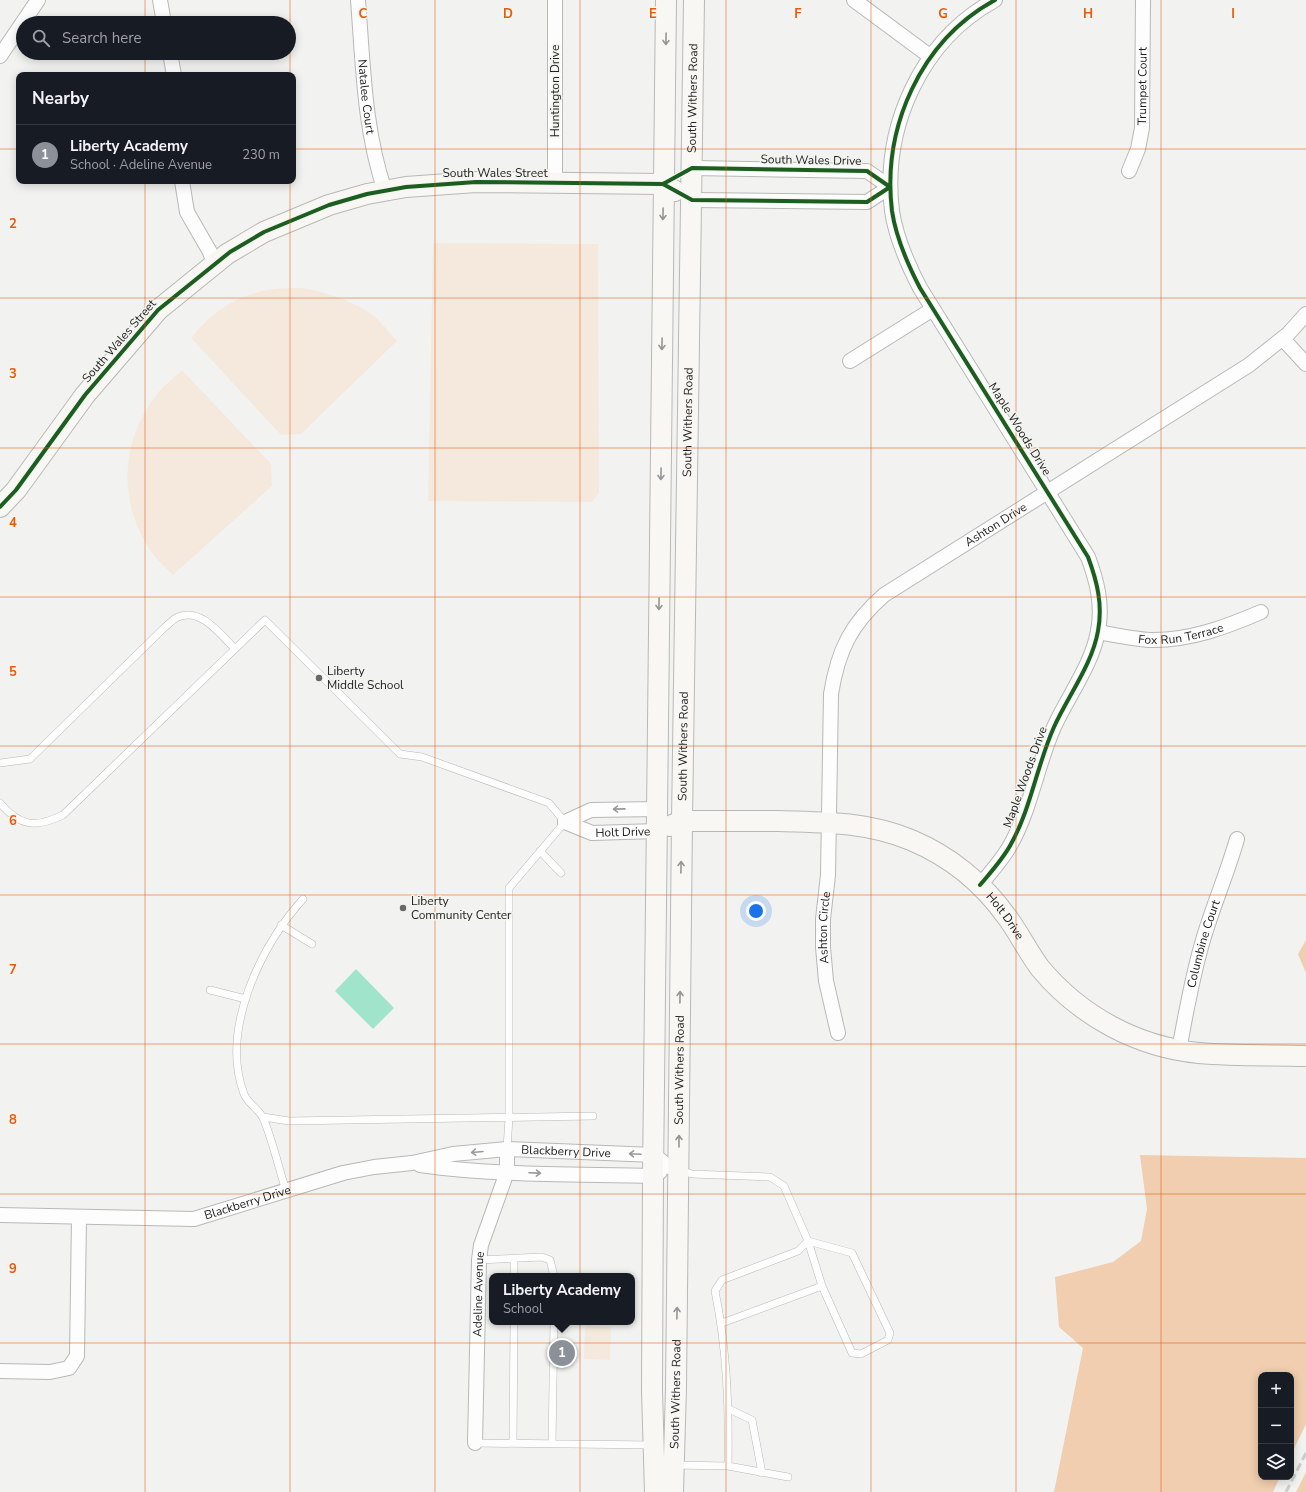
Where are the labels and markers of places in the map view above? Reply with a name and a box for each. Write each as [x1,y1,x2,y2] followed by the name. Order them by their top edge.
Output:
[327,663,404,693] place label: Liberty Middle School
[314,673,324,683] marker: Liberty Middle School
[411,893,512,923] place label: Liberty Community Center
[398,903,408,913] marker: Liberty Community Center
[549,1338,575,1368] pin: 1

